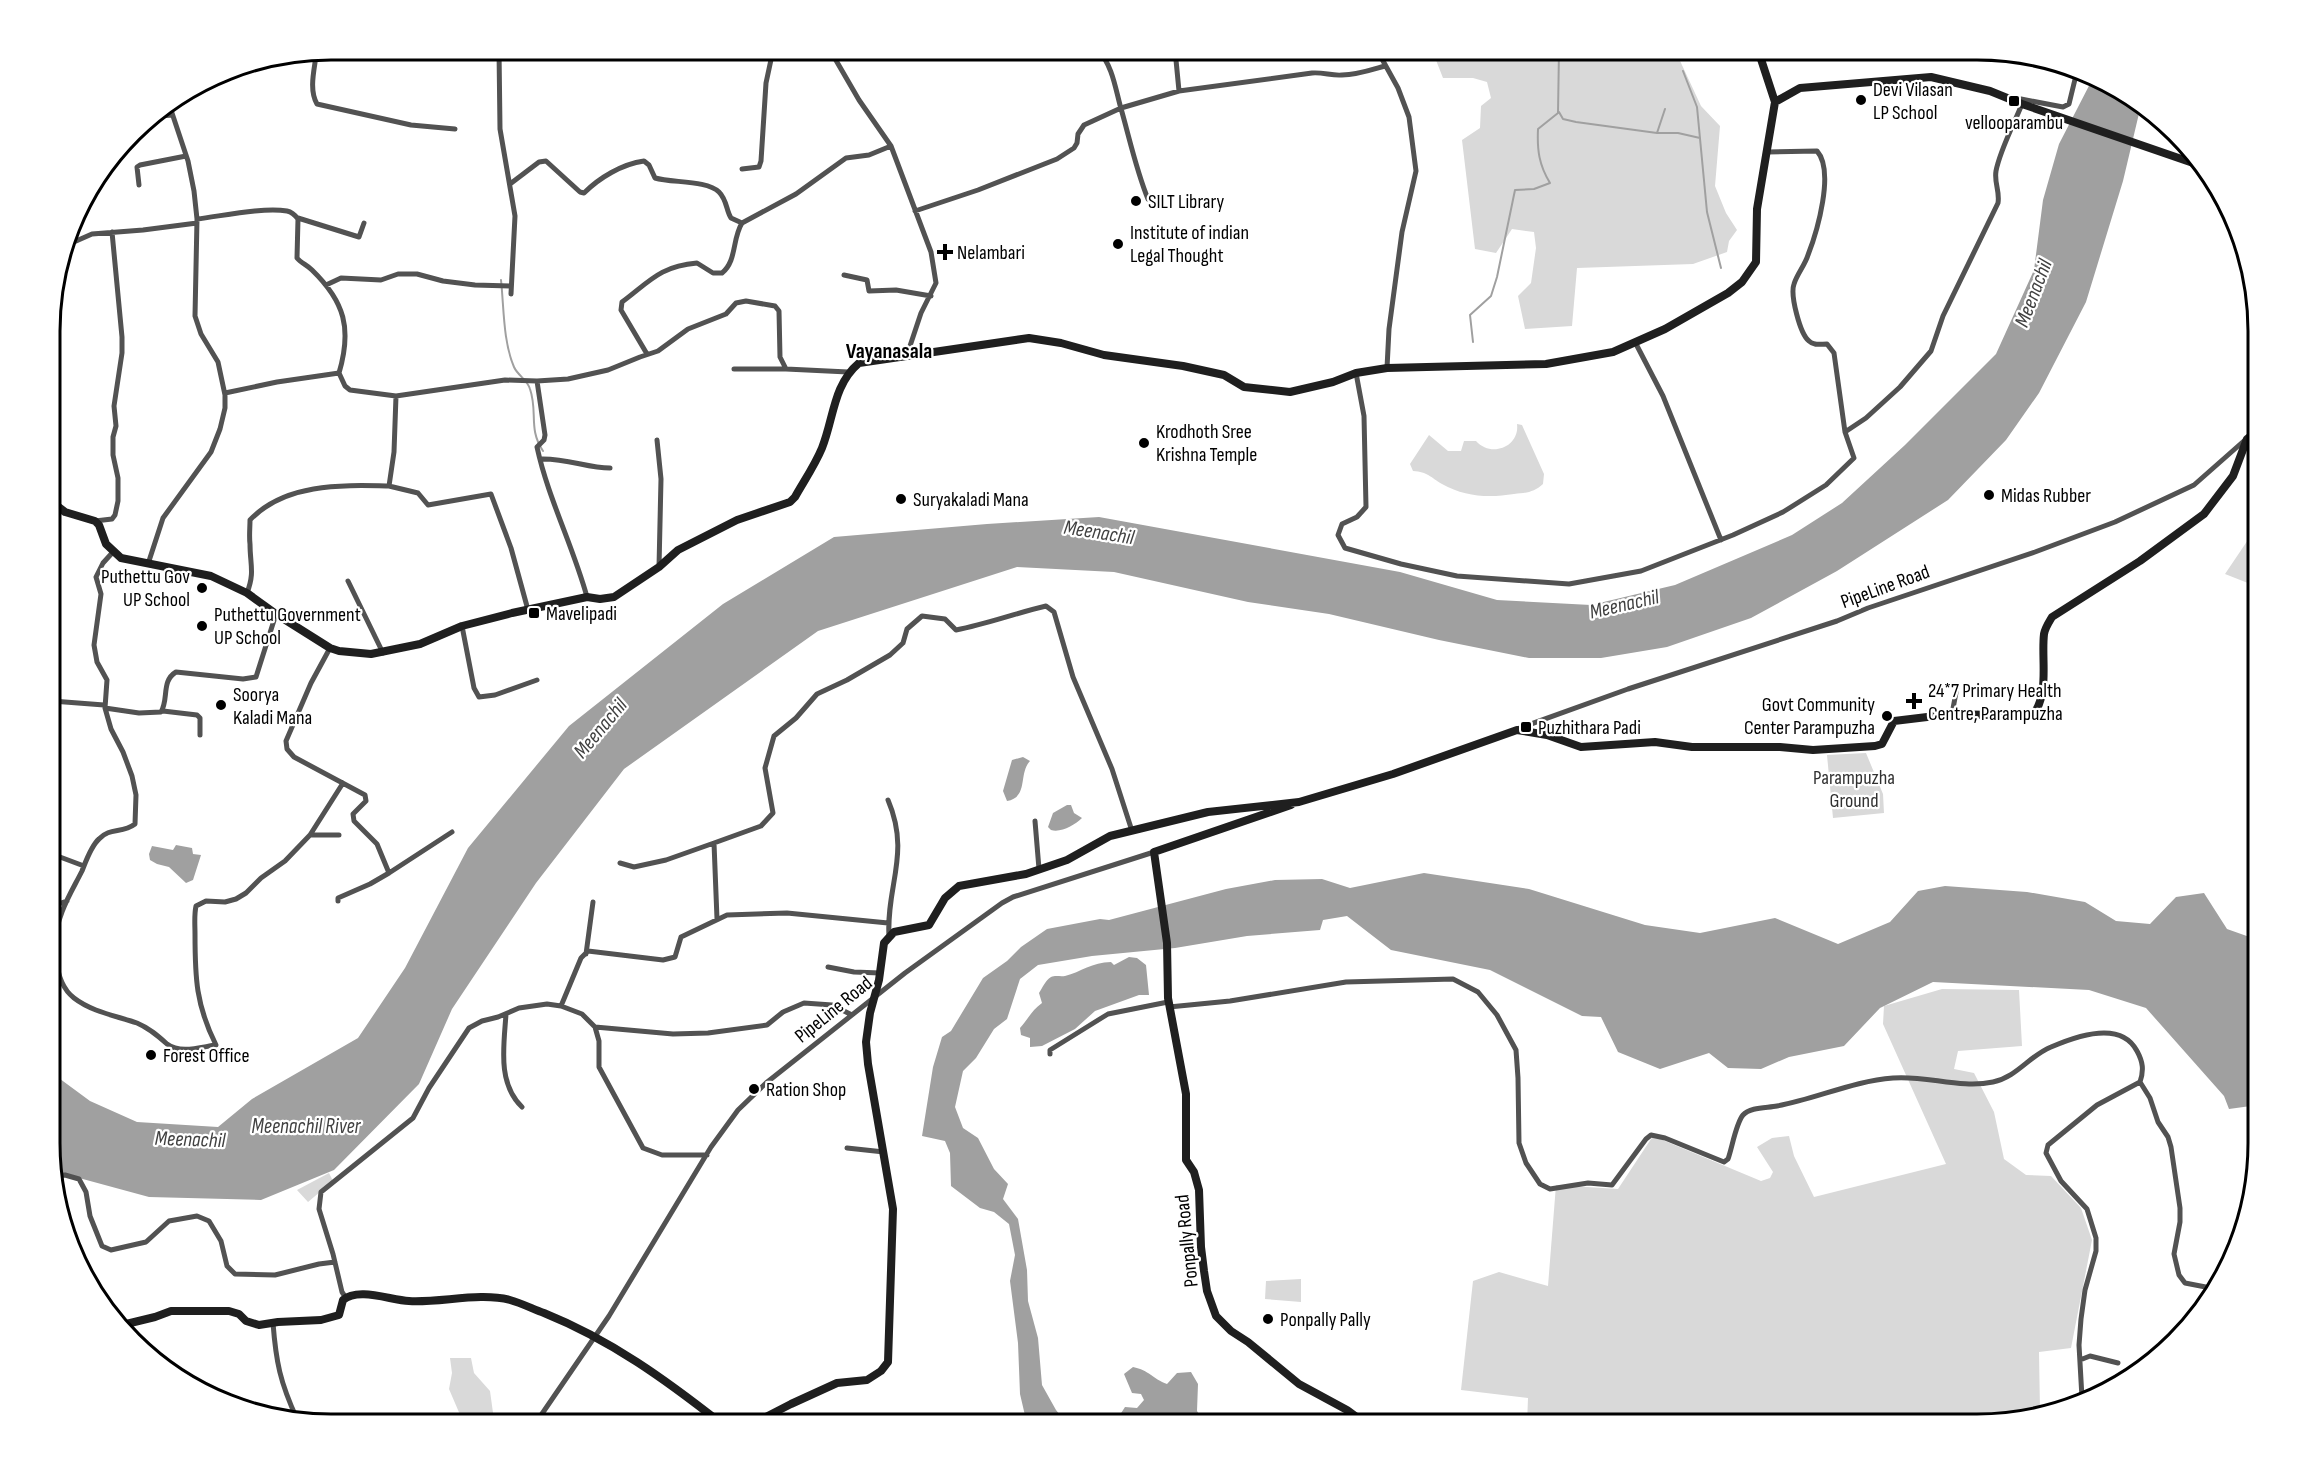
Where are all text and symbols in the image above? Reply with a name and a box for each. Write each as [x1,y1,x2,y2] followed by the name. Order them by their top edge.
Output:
[1873,78,1953,125] place label: Devi Vilasan LP School
[1854,93,1868,107] marker: Devi Vilasan LP School
[2007,94,2021,108] marker: vellooparambu
[1965,111,2063,135] place label: vellooparambu
[1148,190,1224,214] place label: SILT Library
[1129,194,1143,208] marker: SILT Library
[1130,221,1249,268] place label: Institute of indian Legal Thought
[1111,237,1125,251] marker: Institute of indian Legal Thought
[957,241,1025,265] place label: Nelambari
[938,245,952,259] marker: Nelambari
[2009,255,2058,331] water label: Meenachil
[846,338,932,365] district label: Vayanasala
[1156,420,1257,467] place label: Krodhoth Sree Krishna Temple
[1137,436,1151,450] marker: Krodhoth Sree Krishna Temple
[2001,484,2091,508] place label: Midas Rubber
[913,488,1029,512] place label: Suryakaladi Mana
[1982,488,1996,502] marker: Midas Rubber
[894,492,908,506] marker: Suryakaladi Mana
[1062,515,1137,551] water label: Meenachil
[1838,560,1933,614] street label: PipeLine Road
[101,565,190,612] place label: Puthettu Gov UP School
[195,581,209,595] marker: Puthettu Gov UP School
[1587,584,1662,625] water label: Meenachil
[546,602,617,626] place label: Mavelipadi
[214,603,361,650] place label: Puthettu Government UP School
[527,606,541,620] marker: Mavelipadi
[195,619,209,633] marker: Puthettu Government UP School
[1928,679,2063,726] place label: 24*7 Primary Health Centre, Parampuzha
[233,683,312,730] place label: Soorya Kaladi Mana
[568,692,633,763] water label: Meenachil
[1905,692,1923,710] marker: 24*7 Primary Health Centre, Parampuzha
[1744,693,1875,740] place label: Govt Community Center Parampuzha
[214,698,228,712] marker: Soorya Kaladi Mana
[1880,709,1894,723] marker: Govt Community Center Parampuzha
[1538,716,1641,740] place label: Puzhithara Padi
[1519,720,1533,734] marker: Puzhithara Padi
[1813,766,1895,813] park label: Parampuzha Ground
[790,971,877,1048] street label: PipeLine Road
[163,1044,250,1068] place label: Forest Office
[144,1048,158,1062] marker: Forest Office
[766,1078,846,1102] place label: Ration Shop
[747,1082,761,1096] marker: Ration Shop
[251,1114,362,1139] water label: Meenachil River
[154,1126,227,1153] water label: Meenachil
[1170,1193,1204,1288] street label: Ponpally Road
[1280,1308,1371,1332] place label: Ponpally Pally
[1261,1312,1275,1326] marker: Ponpally Pally

